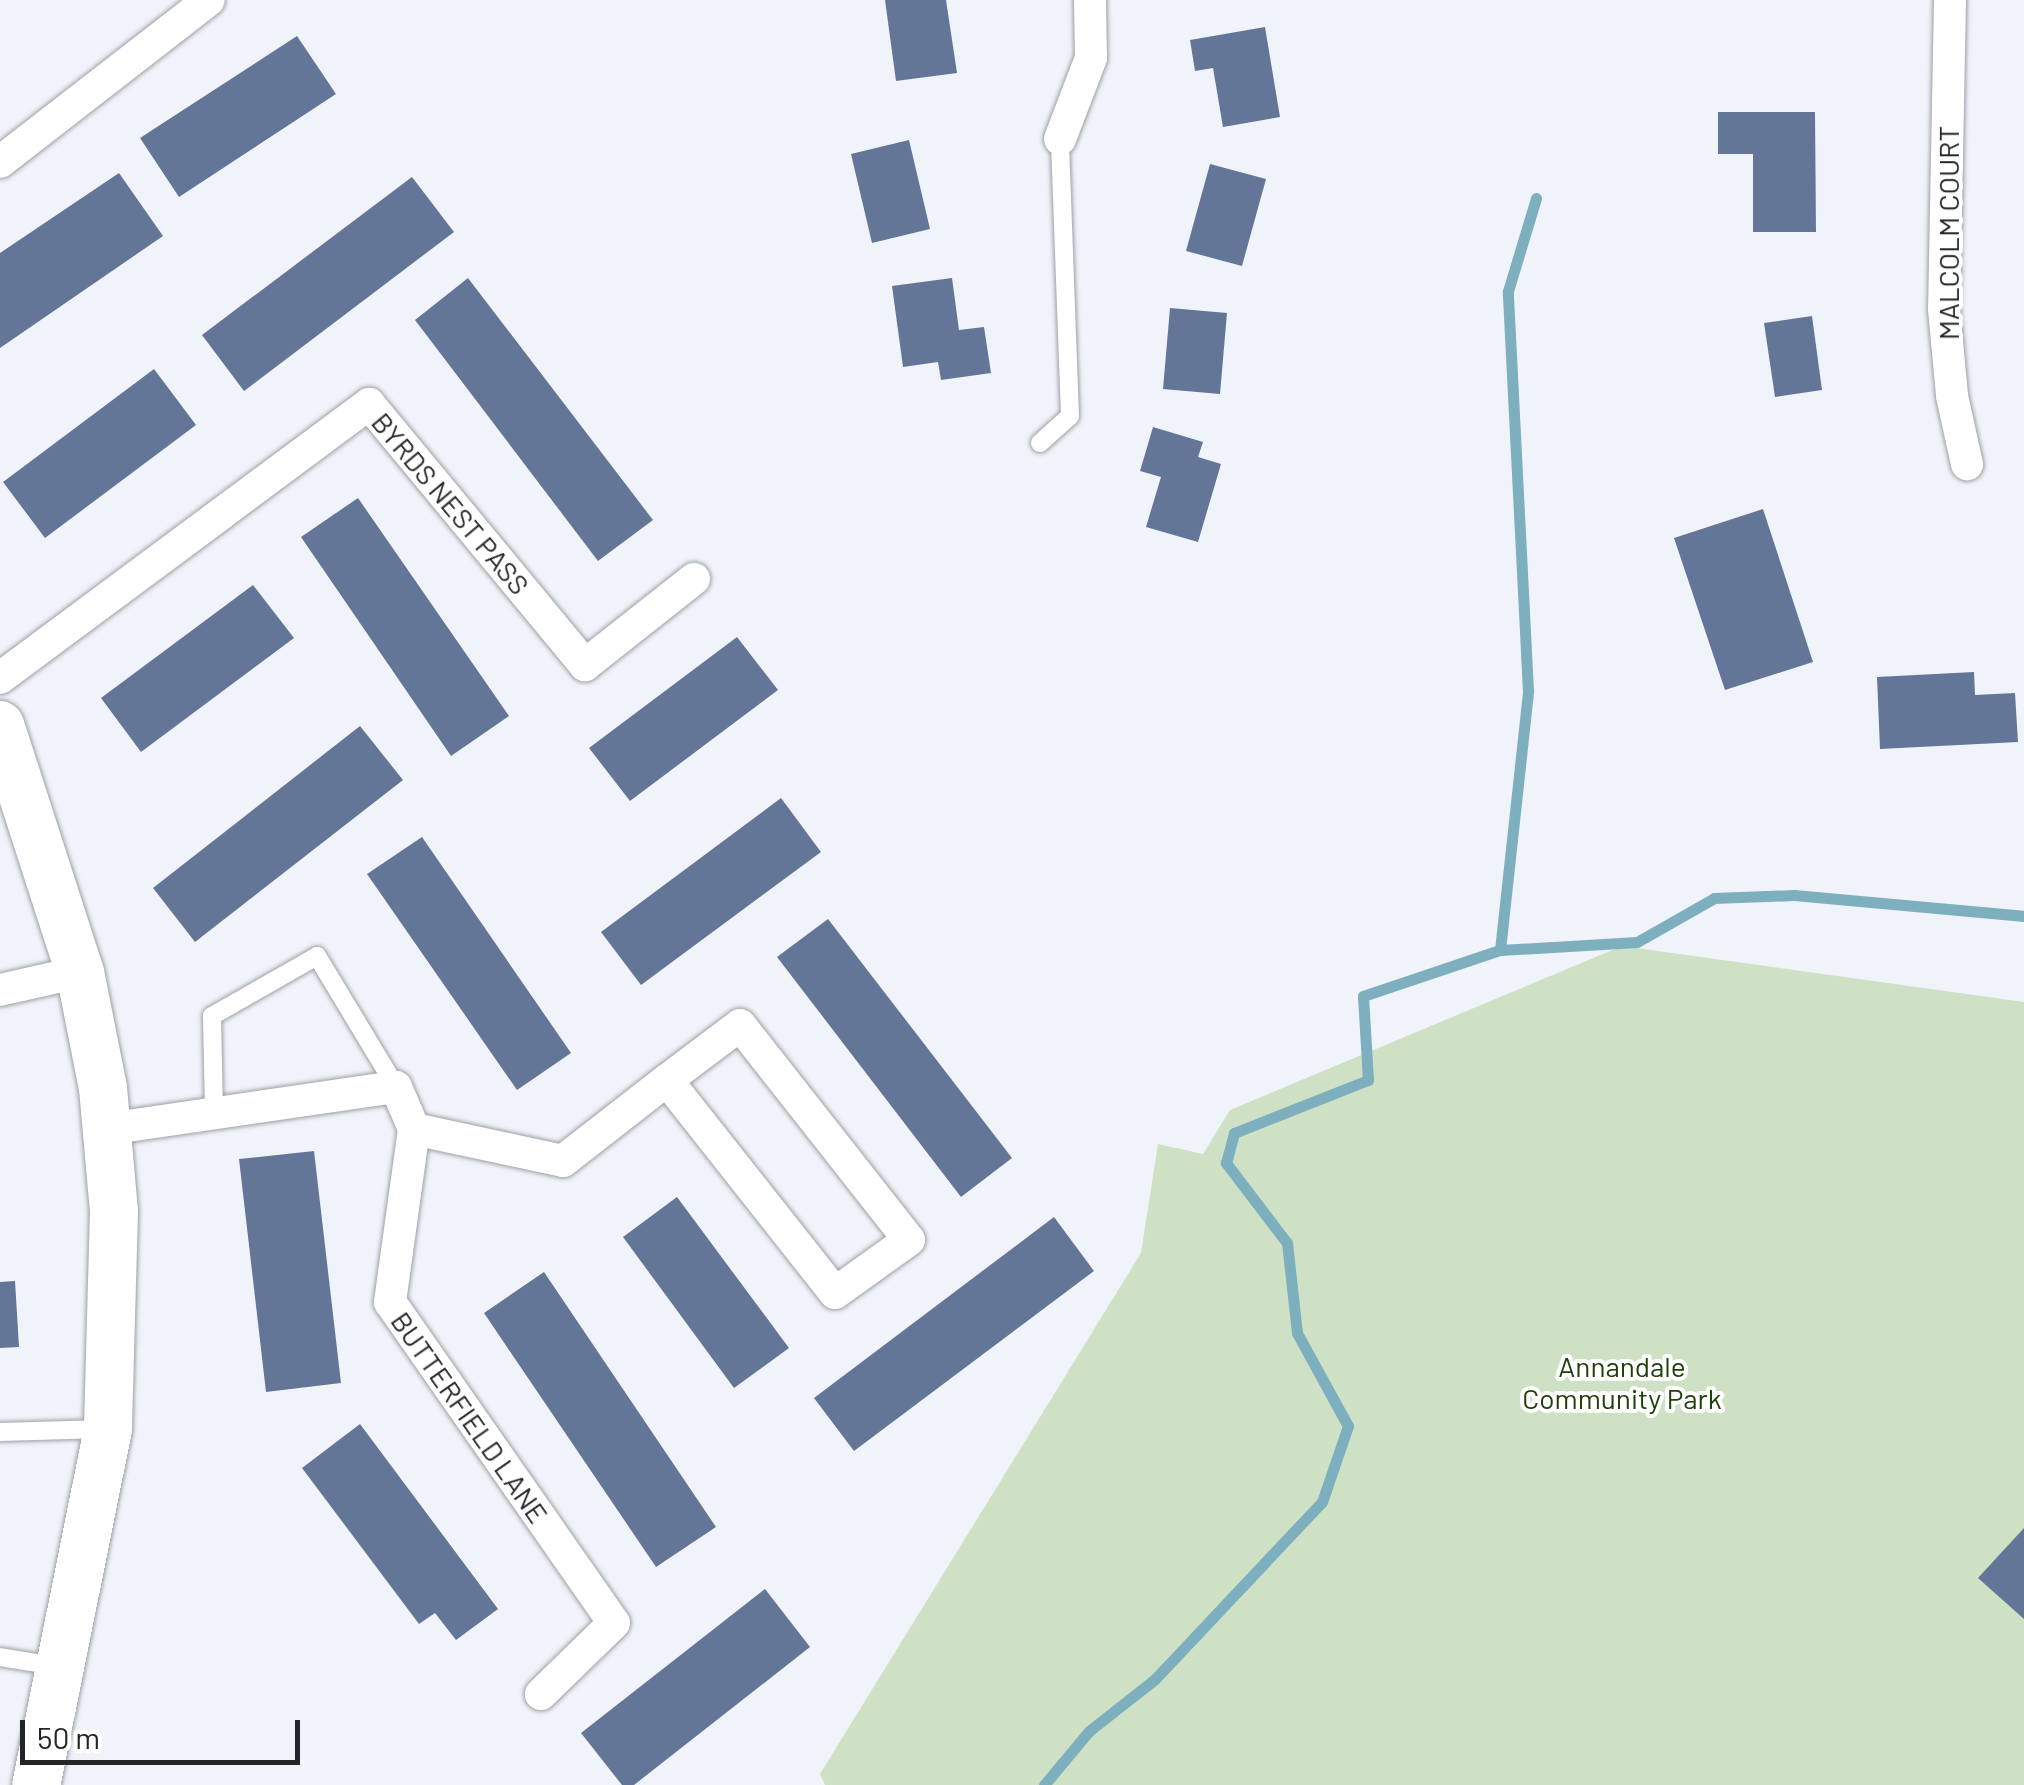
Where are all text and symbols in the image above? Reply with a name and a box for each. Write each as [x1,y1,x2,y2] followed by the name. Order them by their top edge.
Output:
[1931,126,1965,340] street label: MALCOLM COURT
[365,405,537,601] street label: BYRDS NEST PASS
[385,1305,555,1529] street label: BUTTERFIELD LANE
[1522,1349,1722,1415] park label: Annandale Community Park
[25,1700,305,1762] scale bar
[37,1719,100,1755] text: 50 m

